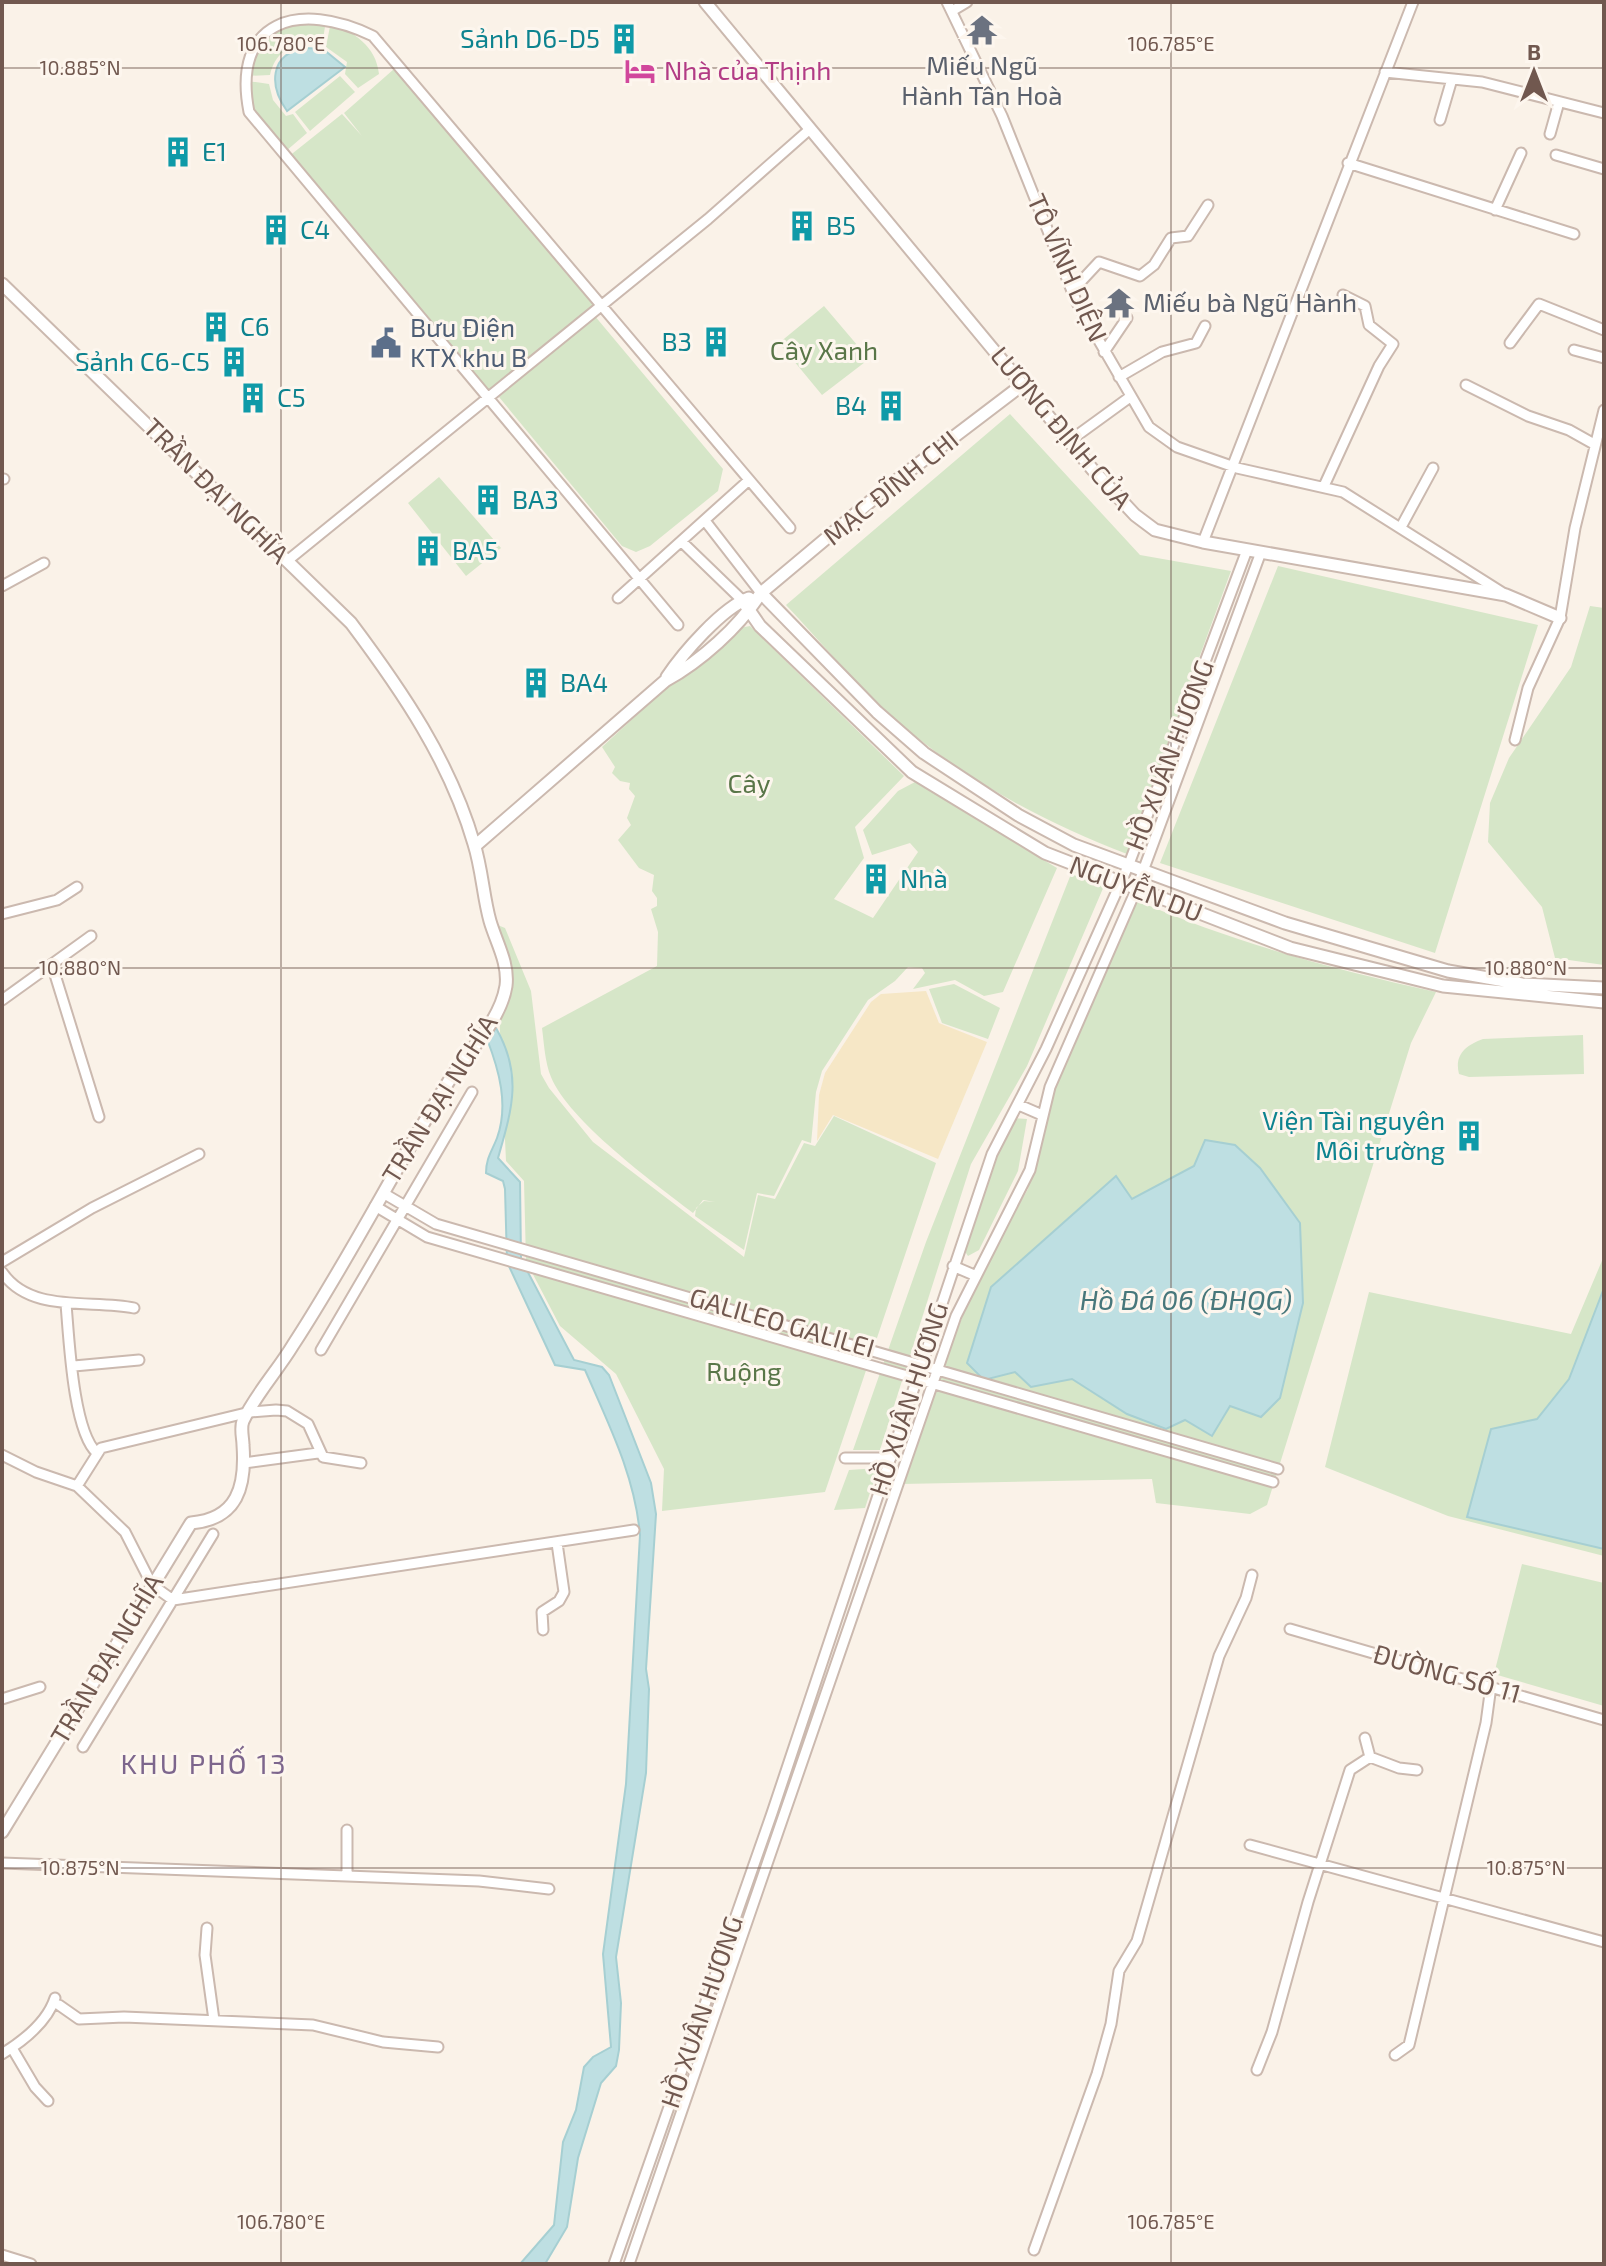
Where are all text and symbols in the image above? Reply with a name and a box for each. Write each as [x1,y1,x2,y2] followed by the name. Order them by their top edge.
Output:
[965,13,999,47] temple icon: Miếu Ngũ Hành Tân Hoà
[460,22,600,53] place label: Sảnh D6-D5
[607,22,641,56] building icon: Sảnh D6-D5
[237,31,325,55] text: 106.780°E
[1128,31,1214,55] text: 106.785°E
[1494,32,1574,112] north arrow
[1527,38,1541,64] text: B
[901,49,1063,110] place label: Miếu Ngũ Hành Tân Hoà
[623,54,657,88] hotel icon: Nhà của Thịnh
[664,54,831,85] place label: Nhà của Thịnh
[40,55,120,79] text: 10.885°N
[161,135,195,169] building icon: E1
[202,135,227,166] place label: E1
[1022,189,1115,346] street label: TÔ VĨNH DIỆN
[785,209,819,243] building icon: B5
[826,209,856,240] place label: B5
[259,213,293,247] building icon: C4
[300,213,330,244] place label: C4
[1102,286,1136,320] temple icon: Miếu bà Ngũ Hành
[1143,286,1357,317] place label: Miếu bà Ngũ Hành
[199,310,233,344] building icon: C6
[240,310,270,341] place label: C6
[410,311,527,372] place label: Bưu Điện KTX khu B
[661,325,692,356] place label: B3
[699,325,733,359] building icon: B3
[369,326,403,360] public building icon: Bưu Điện KTX khu B
[770,334,878,365] park label: Cây Xanh
[985,339,1139,515] street label: LƯƠNG ĐỊNH CỦA
[75,345,210,376] place label: Sảnh C6-C5
[217,345,251,379] building icon: Sảnh C6-C5
[236,381,270,415] building icon: C5
[277,381,306,412] place label: C5
[835,389,867,420] place label: B4
[874,389,908,423] building icon: B4
[138,411,296,569] street label: TRẦN ĐẠI NGHĨA
[816,423,964,551] street label: MẠC ĐĨNH CHI
[471,483,505,517] building icon: BA3
[512,483,559,514] place label: BA3
[411,534,445,568] building icon: BA5
[452,534,498,565] place label: BA5
[1117,655,1219,854] street label: HỒ XUÂN HƯƠNG
[519,666,553,700] building icon: BA4
[560,666,608,697] place label: BA4
[728,767,771,798] park label: Cây
[1066,847,1208,927] street label: NGUYỄN DU
[859,862,893,896] building icon: Nhà
[900,862,948,893] place label: Nhà
[39,955,121,979] text: 10.880°N
[1485,955,1567,979] text: 10.880°N
[375,1008,503,1188] street label: TRẦN ĐẠI NGHĨA
[1262,1104,1445,1165] place label: Viện Tài nguyên Môi trường
[1452,1119,1486,1153] building icon: Viện Tài nguyên Môi trường
[686,1280,879,1363] street label: GALILEO GALILEI
[1080,1282,1292,1316] water label: Hồ Đá 06 (ĐHQG)
[861,1298,953,1499] street label: HỒ XUÂN HƯƠNG
[706,1355,782,1386] park label: Ruộng
[43,1568,169,1749] street label: TRẦN ĐẠI NGHĨA
[1370,1636,1525,1708] street label: ĐƯỜNG SỐ 11
[120,1745,288,1780] district label: KHU PHỐ 13
[40,1855,120,1879] text: 10.875°N
[1486,1855,1566,1879] text: 10.875°N
[652,1911,748,2112] street label: HỒ XUÂN HƯƠNG
[237,2209,325,2233] text: 106.780°E
[1128,2209,1214,2233] text: 106.785°E

